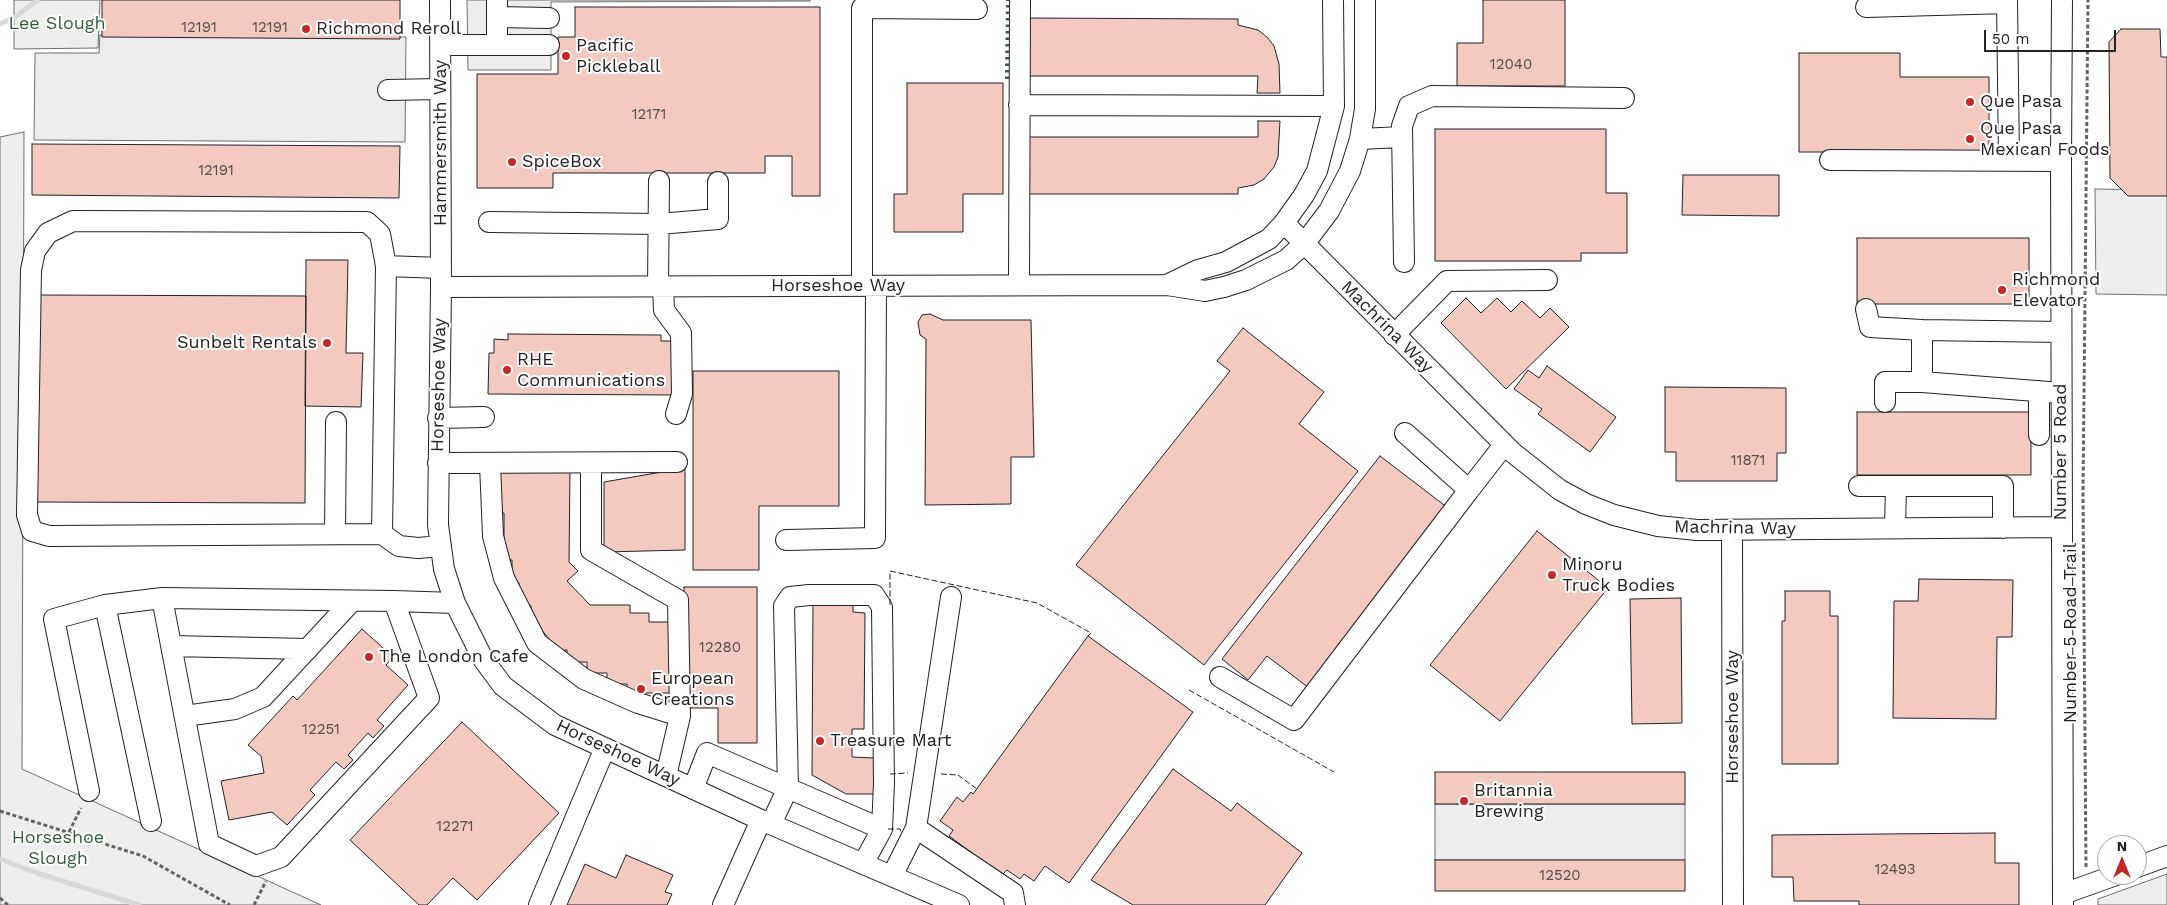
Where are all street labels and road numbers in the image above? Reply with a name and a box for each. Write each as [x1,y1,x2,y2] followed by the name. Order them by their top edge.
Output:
[430,60,452,226] street label: Hammersmith Way
[771,275,905,297] street label: Horseshoe Way
[1336,276,1438,378] street label: Machrina Way
[427,318,451,452] street label: Horseshoe Way
[2050,383,2072,521] street label: Number 5 Road
[1674,516,1796,540] street label: Machrina Way
[2060,543,2082,723] street label: Number 5 Road Trail
[1722,650,1744,784] street label: Horseshoe Way
[553,715,683,791] street label: Horseshoe Way

